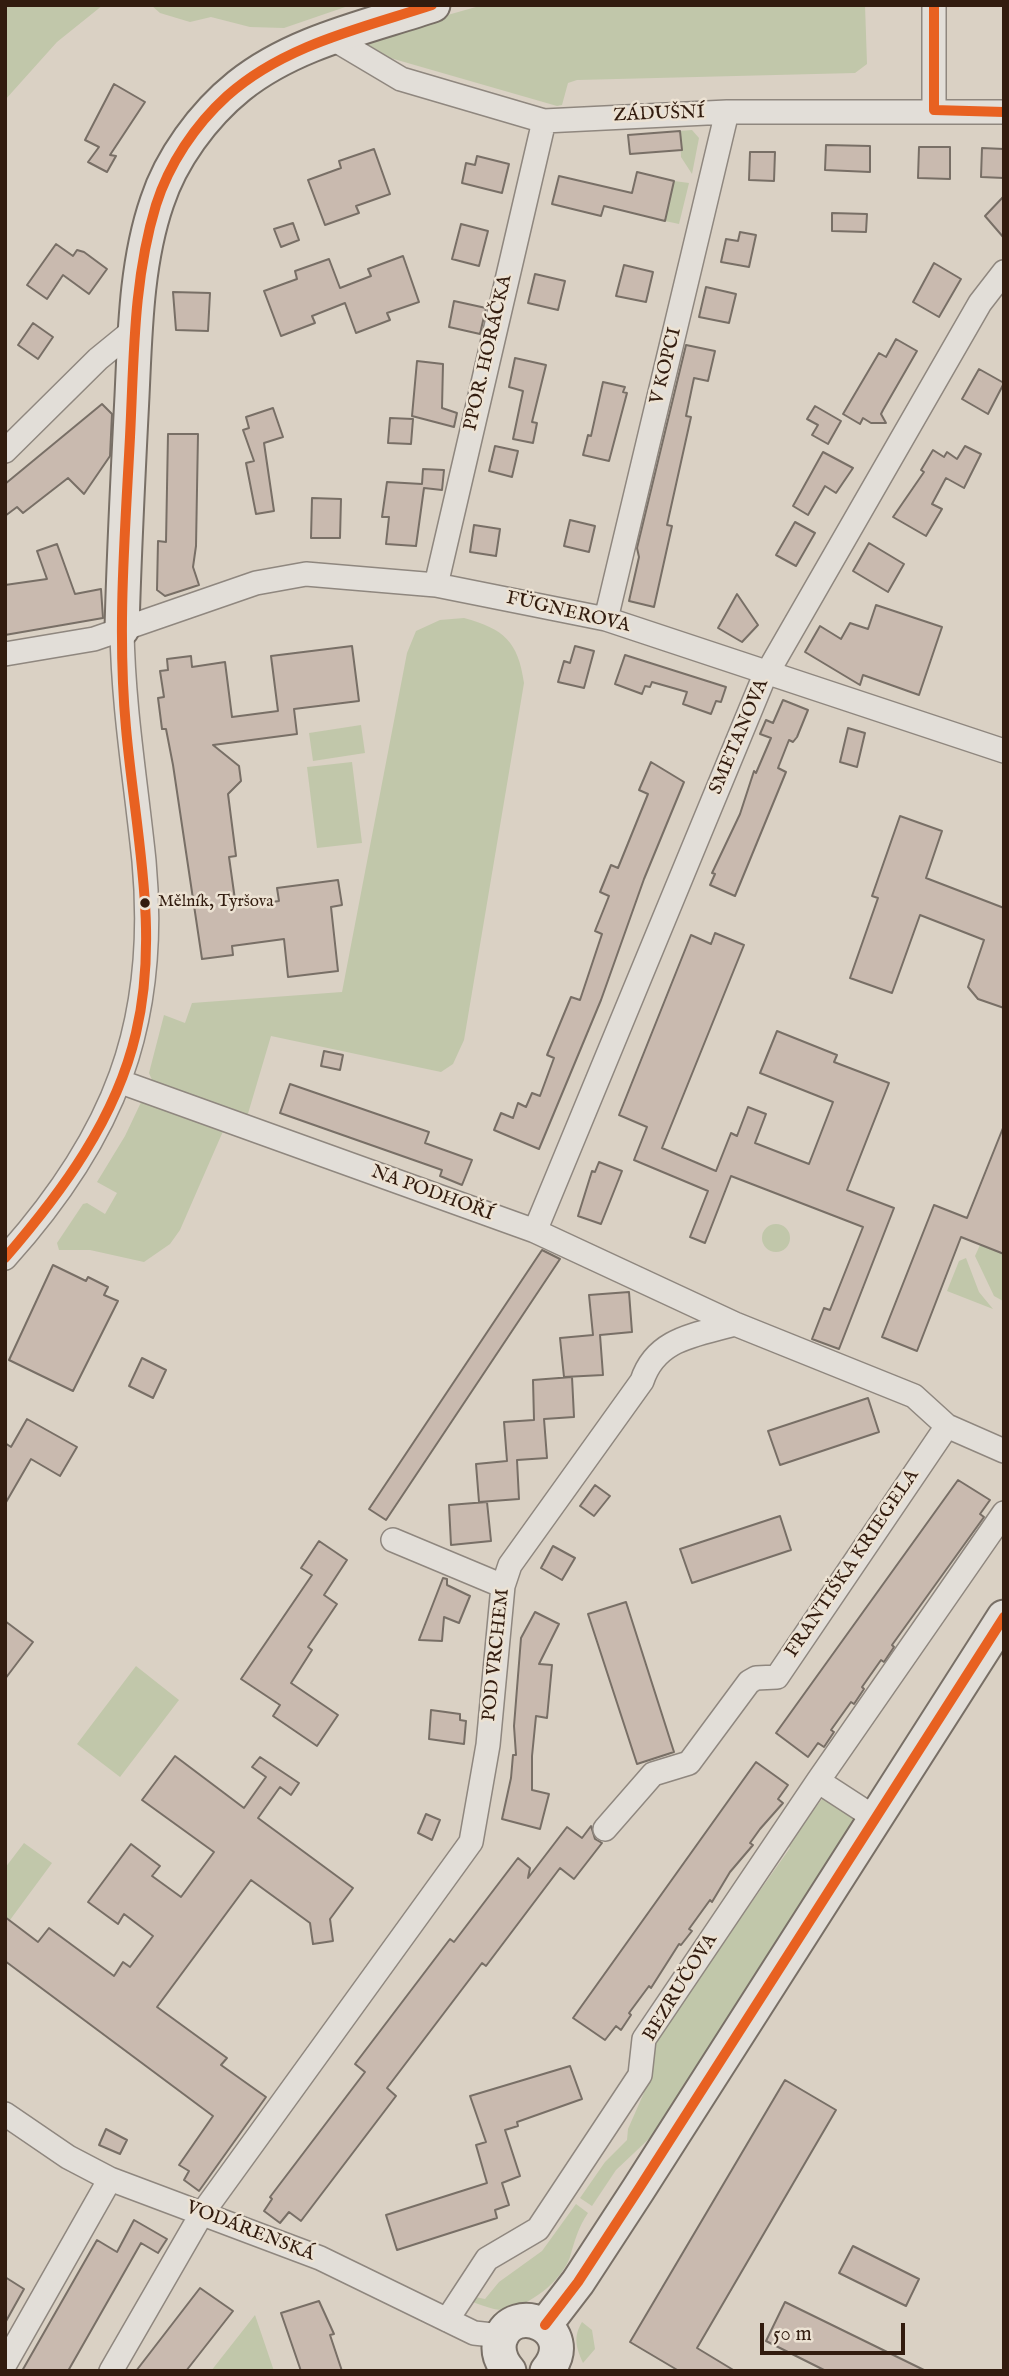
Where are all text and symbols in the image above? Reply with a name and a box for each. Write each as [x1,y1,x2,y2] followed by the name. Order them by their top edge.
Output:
[613,102,705,128] street label: ZÁDUŠNÍ
[460,273,518,433] street label: PPOR. HORÁČKA
[646,325,688,407] street label: V KOPCI
[504,588,632,638] street label: FÜGNEROVA
[705,676,775,798] street label: SMETANOVA
[158,893,274,913] place label: Mělník, Tyršova
[138,896,152,910] marker: Mělník, Tyršova
[368,1161,496,1227] street label: NA PODHOŘÍ
[781,1466,925,1662] street label: FRANTIŠKA KRIEGELA
[479,1588,515,1722] street label: POD VRCHEM
[639,1930,723,2046] street label: BEZRUČOVA
[183,2197,317,2267] street label: VODÁRENSKÁ
[764,2310,909,2354] scale bar
[773,2321,812,2348] text: 50 m

